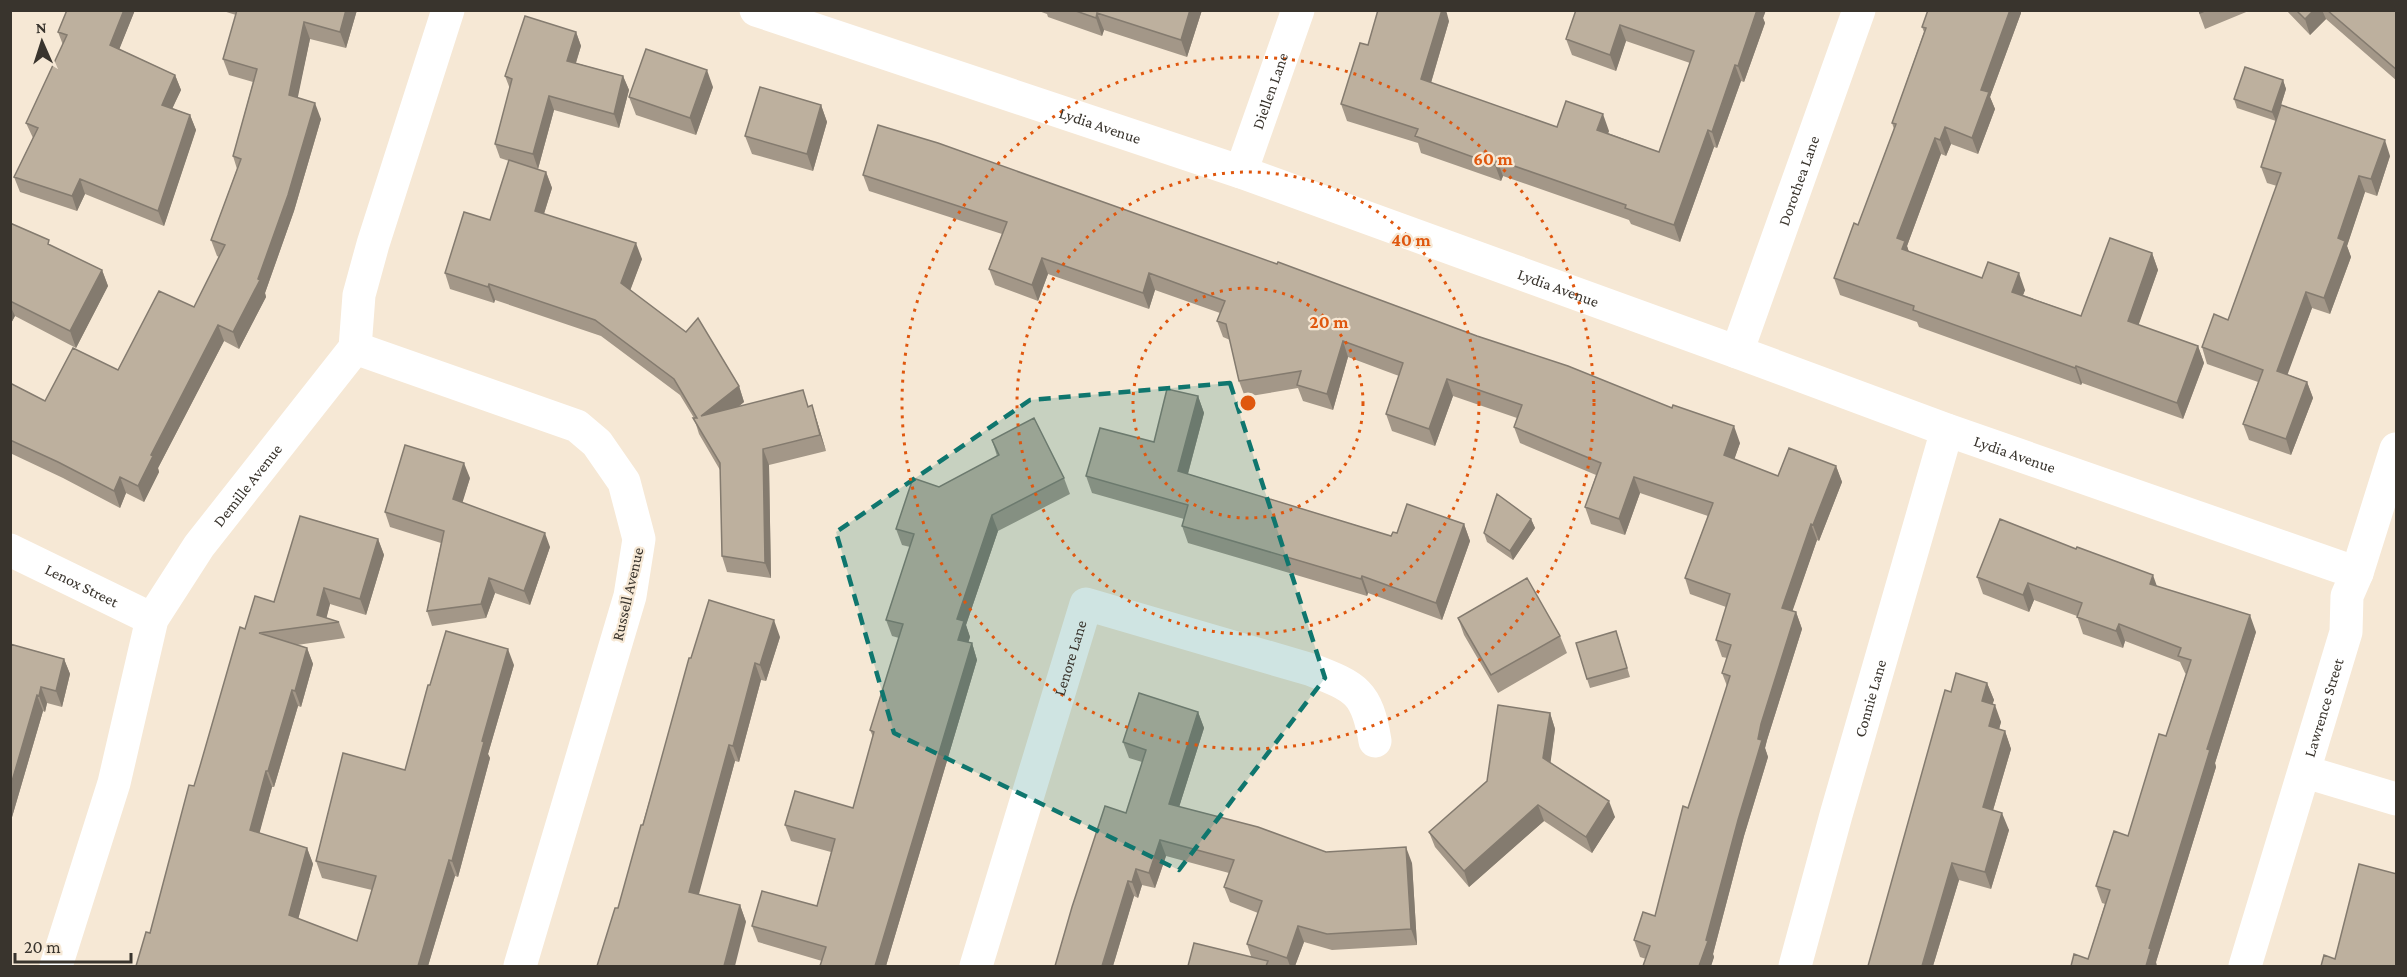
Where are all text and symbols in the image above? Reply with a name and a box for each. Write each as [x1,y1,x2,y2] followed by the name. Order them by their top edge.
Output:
[12,12,72,72] north arrow
[35,19,47,36] text: N
[1249,51,1291,132] street label: Diellen Lane
[1057,104,1143,147] street label: Lydia Avenue
[1775,134,1822,228] street label: Dorothea Lane
[1473,149,1513,169] text: 60 m
[1391,230,1431,250] text: 40 m
[1515,265,1601,310] street label: Lydia Avenue
[1310,312,1349,332] text: 20 m
[1238,393,1258,413] centre of rings
[1972,432,2058,476] street label: Lydia Avenue
[210,440,285,530] street label: Demille Avenue
[608,546,646,642] street label: Russell Avenue
[42,560,122,611] street label: Lenox Street
[1051,618,1090,698] street label: Lenore Lane
[2301,656,2347,759] street label: Lawrence Street
[1851,658,1889,739] street label: Connie Lane
[15,926,130,964] scale bar
[24,937,61,957] text: 20 m

